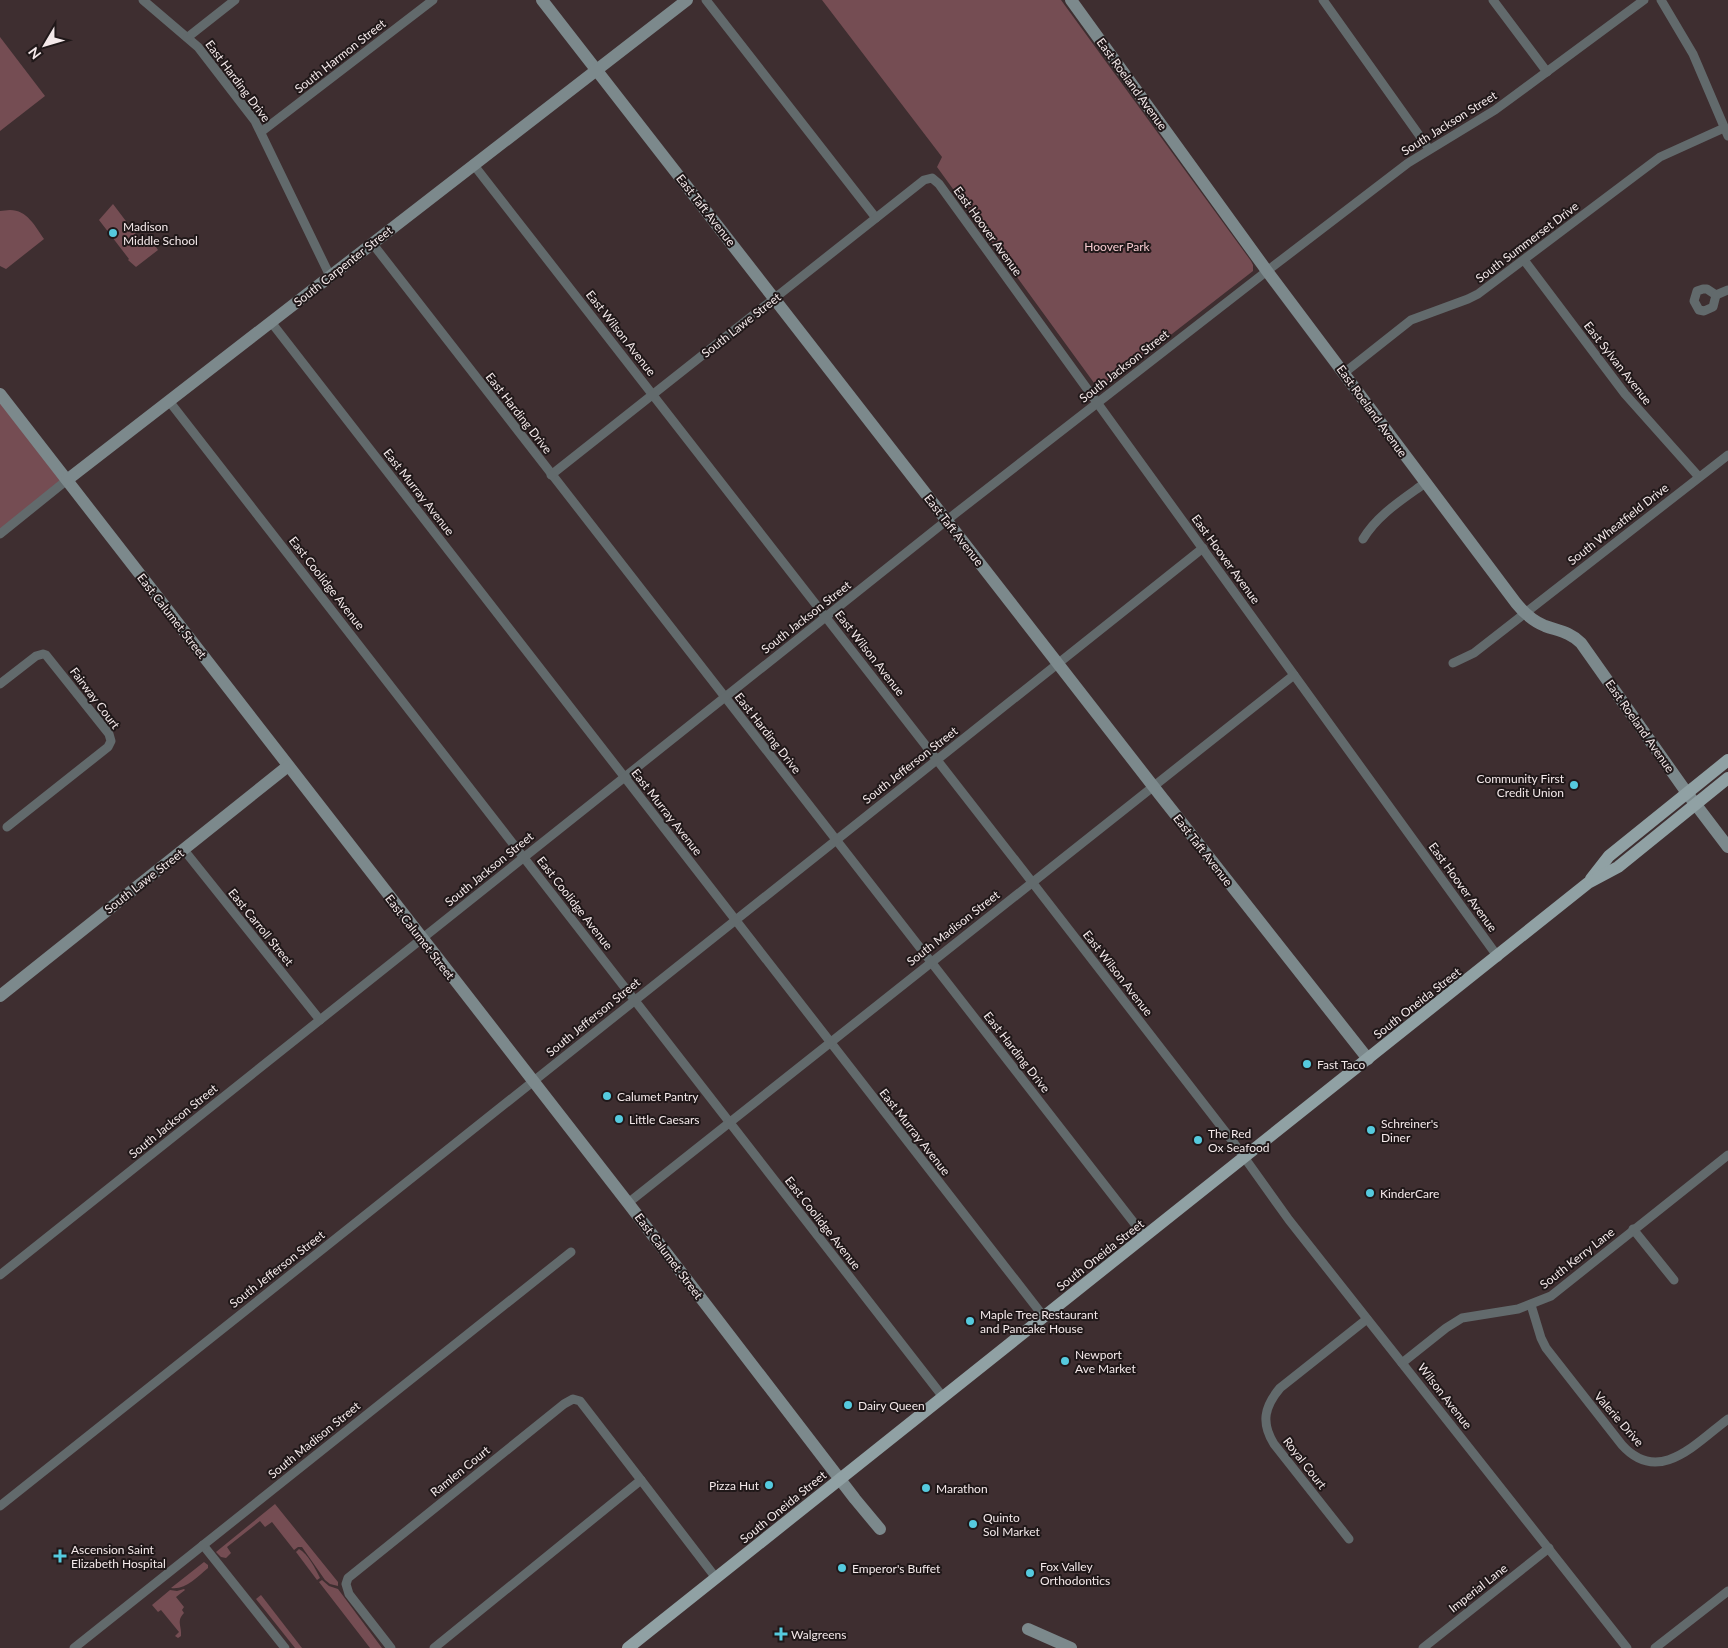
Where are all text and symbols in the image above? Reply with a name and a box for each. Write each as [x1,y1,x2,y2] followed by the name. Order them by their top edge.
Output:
[291,15,389,96] street label: South Harmon Street
[20,20,70,70] north arrow
[1094,35,1170,133] street label: East Roeland Avenue
[202,37,274,125] street label: East Harding Drive
[24,44,44,63] text: N
[1399,87,1500,158] street label: South Jackson Street
[673,171,739,249] street label: East Taft Avenue
[951,183,1025,279] street label: East Hoover Avenue
[1473,198,1581,286] street label: South Summerset Drive
[123,219,198,248] place label: Madison Middle School
[291,222,396,309] street label: South Carpenter Street
[107,227,119,239] marker: Madison Middle School
[1084,239,1151,254] park label: Hoover Park
[583,287,659,379] street label: East Wilson Avenue
[698,289,784,361] street label: South Lawe Street
[1581,318,1655,408] street label: East Sylvan Avenue
[1076,326,1172,406] street label: South Jackson Street
[1334,362,1410,460] street label: East Roeland Avenue
[483,369,555,457] street label: East Harding Drive
[380,446,458,538] street label: East Murray Avenue
[1565,480,1671,568] street label: South Wheatfield Drive
[921,491,987,569] street label: East Taft Avenue
[1189,511,1263,607] street label: East Hoover Avenue
[286,533,368,633] street label: East Coolidge Avenue
[134,570,210,662] street label: East Calumet Street
[758,577,854,657] street label: South Jackson Street
[832,607,908,699] street label: East Wilson Avenue
[67,664,123,732] street label: Fairway Court
[1602,677,1678,775] street label: East Roeland Avenue
[732,689,804,777] street label: East Harding Drive
[859,723,961,807] street label: South Jefferson Street
[628,766,706,858] street label: East Murray Avenue
[1477,771,1565,800] place label: Community First Credit Union
[1568,779,1580,791] marker: Community First Credit Union
[1170,811,1236,889] street label: East Taft Avenue
[442,828,537,909] street label: South Jackson Street
[1426,839,1500,935] street label: East Hoover Avenue
[101,845,187,917] street label: South Lawe Street
[534,853,616,953] street label: East Coolidge Avenue
[225,885,297,969] street label: East Carroll Street
[903,887,1003,969] street label: South Madison Street
[382,891,458,983] street label: East Calumet Street
[1080,927,1156,1019] street label: East Wilson Avenue
[1370,964,1464,1042] street label: South Oneida Street
[543,974,644,1060] street label: South Jefferson Street
[981,1008,1053,1096] street label: East Harding Drive
[1317,1057,1365,1072] place label: Fast Taco
[1301,1058,1313,1070] marker: Fast Taco
[126,1080,221,1161] street label: South Jackson Street
[876,1086,954,1178] street label: East Murray Avenue
[617,1089,699,1104] place label: Calumet Pantry
[601,1090,613,1102] marker: Calumet Pantry
[629,1112,699,1127] place label: Little Caesars
[613,1113,625,1125] marker: Little Caesars
[1381,1116,1438,1145] place label: Schreiner's Diner
[1365,1124,1377,1136] marker: Schreiner's Diner
[1208,1126,1270,1155] place label: The Red Ox Seafood
[1192,1134,1204,1146] marker: The Red Ox Seafood
[782,1173,864,1273] street label: East Coolidge Avenue
[1380,1186,1439,1201] place label: KinderCare
[1364,1187,1376,1199] marker: KinderCare
[632,1210,707,1303] street label: East Calumet Street
[1053,1216,1147,1294] street label: South Oneida Street
[1537,1224,1617,1292] street label: South Kerry Lane
[226,1227,328,1311] street label: South Jefferson Street
[980,1307,1099,1336] place label: Maple Tree Restaurant and Pancake House
[964,1315,976,1327] marker: Maple Tree Restaurant and Pancake House
[1075,1347,1136,1376] place label: Newport Ave Market
[1059,1355,1071,1367] marker: Newport Ave Market
[1415,1360,1475,1432] street label: Wilson Avenue
[1591,1389,1647,1449] street label: Valerie Drive
[265,1398,364,1482] street label: South Madison Street
[858,1398,925,1413] place label: Dairy Queen
[842,1399,854,1411] marker: Dairy Queen
[1280,1434,1330,1492] street label: Royal Court
[427,1442,493,1500] street label: Ramlen Court
[737,1467,830,1546] street label: South Oneida Street
[709,1478,760,1493] place label: Pizza Hut
[763,1479,775,1491] marker: Pizza Hut
[936,1481,988,1496] place label: Marathon
[920,1482,932,1494] marker: Marathon
[983,1510,1041,1539] place label: Quinto Sol Market
[967,1518,979,1530] marker: Quinto Sol Market
[71,1542,166,1571] place label: Ascension Saint Elizabeth Hospital
[53,1549,67,1563] marker: Ascension Saint Elizabeth Hospital
[1040,1559,1110,1588] place label: Fox Valley Orthodontics
[1446,1560,1510,1616] street label: Imperial Lane
[852,1561,941,1576] place label: Emperor's Buffet
[836,1562,848,1574] marker: Emperor's Buffet
[1024,1567,1036,1579] marker: Fox Valley Orthodontics
[791,1627,846,1642] place label: Walgreens
[775,1628,787,1640] marker: Walgreens

